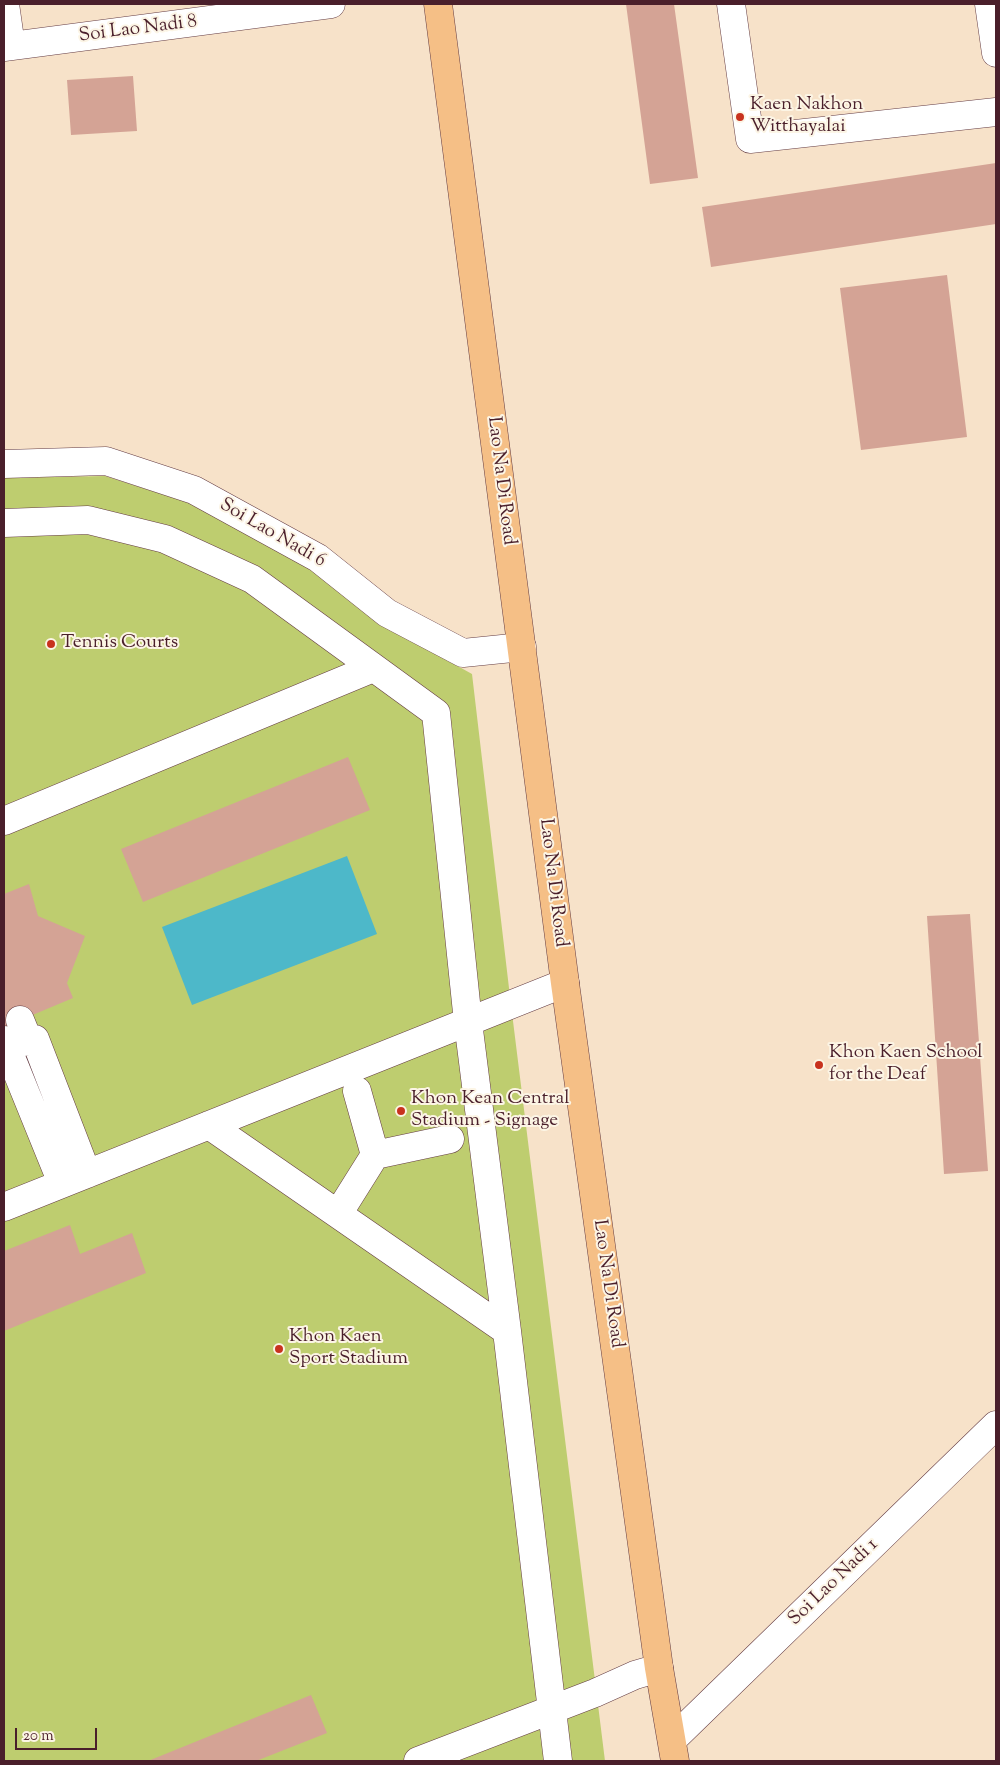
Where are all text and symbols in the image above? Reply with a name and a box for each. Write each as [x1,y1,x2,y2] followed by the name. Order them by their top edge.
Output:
[78,11,198,49] street label: Soi Lao Nadi 8
[750,95,863,139] place label: Kaen Nakhon Witthayalai
[734,111,746,123] marker: Kaen Nakhon Witthayalai
[481,415,519,547] street label: Lao Na Di Road
[215,494,329,574] street label: Soi Lao Nadi 6
[61,633,178,655] place label: Tennis Courts
[45,638,57,650] marker: Tennis Courts
[533,817,571,949] street label: Lao Na Di Road
[829,1043,983,1087] place label: Khon Kaen School for the Deaf
[813,1059,825,1071] marker: Khon Kaen School for the Deaf
[411,1089,570,1133] place label: Khon Kean Central Stadium - Signage
[395,1105,407,1117] marker: Khon Kean Central Stadium - Signage
[587,1218,627,1350] street label: Lao Na Di Road
[289,1327,408,1371] place label: Khon Kaen Sport Stadium
[273,1343,285,1355] marker: Khon Kaen Sport Stadium
[784,1535,884,1631] street label: Soi Lao Nadi 1
[18,1718,100,1750] scale bar
[23,1726,54,1747] text: 20 m

